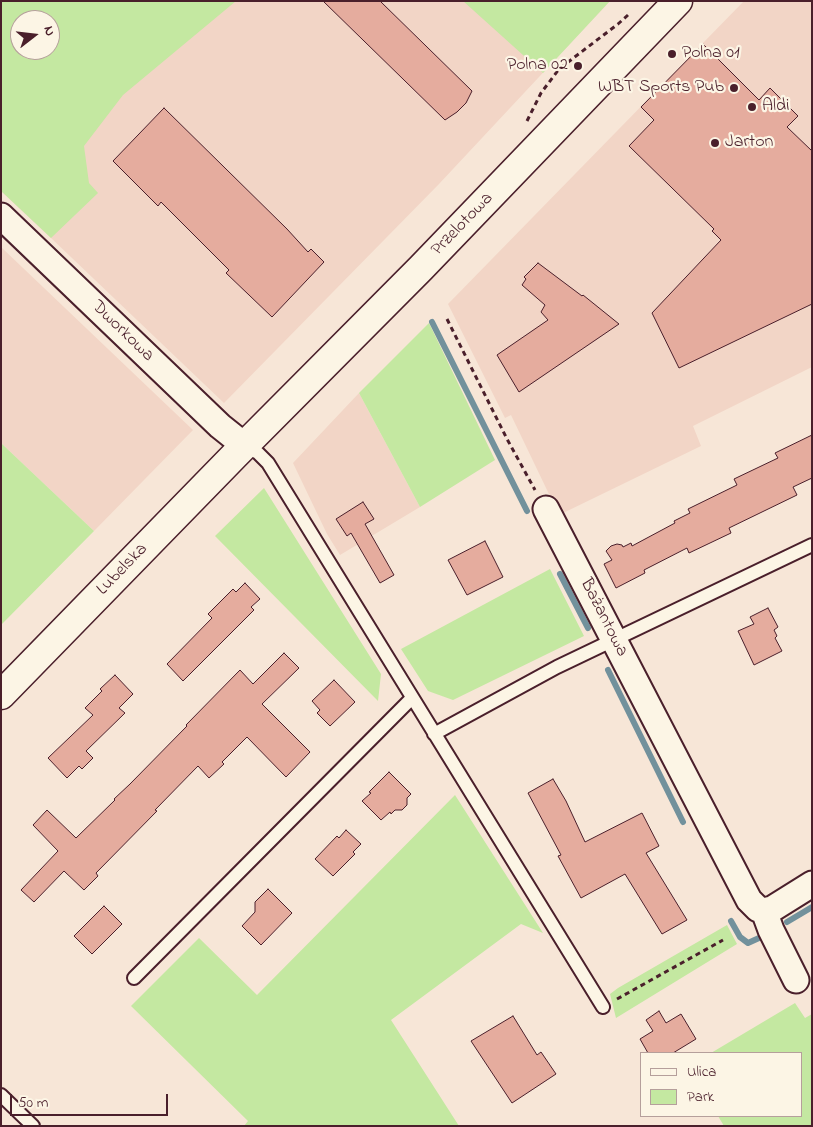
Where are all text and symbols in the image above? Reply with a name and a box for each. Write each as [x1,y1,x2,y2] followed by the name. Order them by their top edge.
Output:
[10,10,60,60] north arrow
[38,24,60,38] text: N
[682,43,740,65] place label: Polna 01
[666,48,678,60] marker: Polna 01
[507,55,568,77] place label: Polna 02
[572,60,584,72] marker: Polna 02
[598,77,724,99] place label: WBT Sports Pub
[728,82,740,94] marker: WBT Sports Pub
[762,96,789,118] place label: Aldi
[746,101,758,113] marker: Aldi
[725,132,773,154] place label: Jarton
[709,137,721,149] marker: Jarton
[427,189,499,261] street label: Przelotowa
[86,297,158,367] street label: Dworkowa
[93,539,153,601] street label: Lubelska
[574,575,632,661] street label: Bażantowa
[640,1052,803,1117] legend
[687,1061,716,1083] text: Ulica
[12,1084,170,1116] scale bar
[687,1086,714,1108] text: Park
[18,1092,48,1114] text: 50 m

